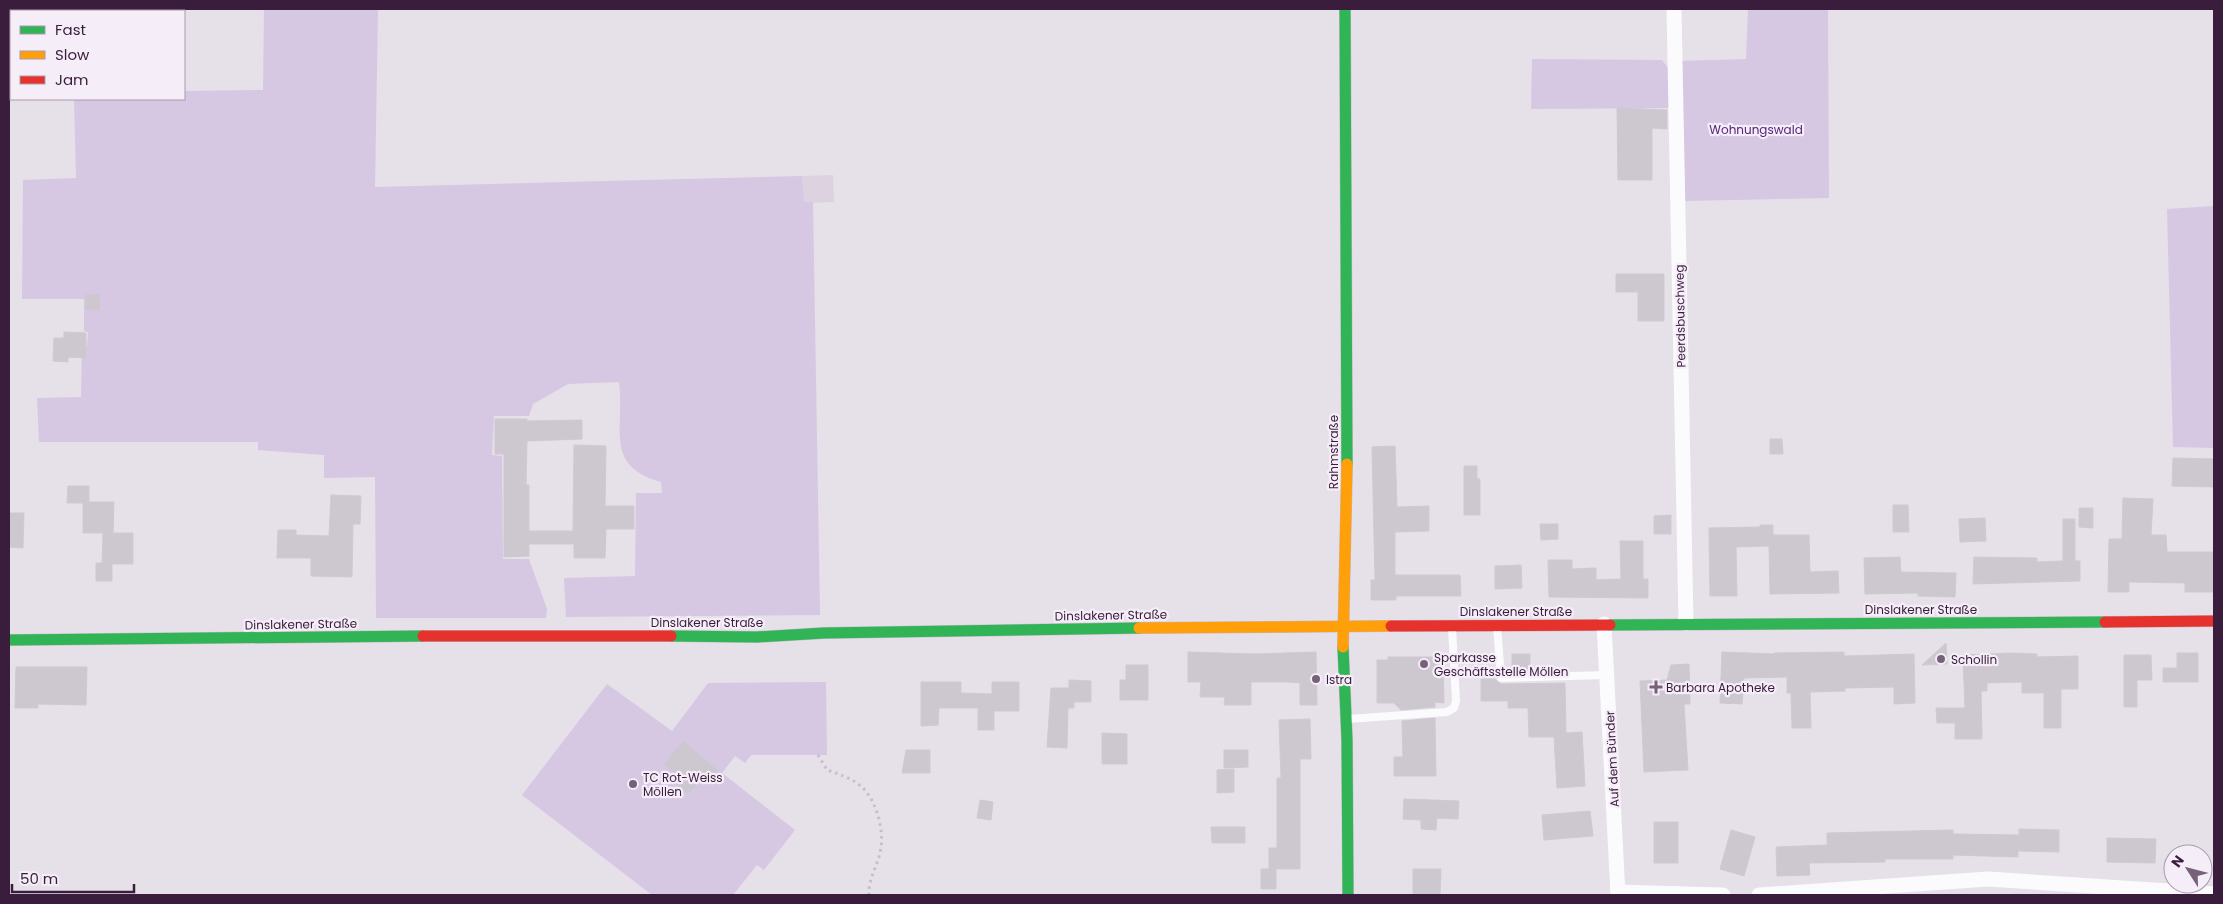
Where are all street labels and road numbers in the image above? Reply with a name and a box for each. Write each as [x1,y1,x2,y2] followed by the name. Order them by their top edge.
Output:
[1671,264,1689,368] street label: Peerdsbuschweg
[1325,415,1342,489] street label: Rahmstraße
[1865,601,1977,618] street label: Dinslakener Straße
[1460,603,1572,620] street label: Dinslakener Straße
[1055,606,1167,624] street label: Dinslakener Straße
[651,614,763,631] street label: Dinslakener Straße
[245,615,357,633] street label: Dinslakener Straße
[1601,710,1623,808] street label: Auf dem Bünder

